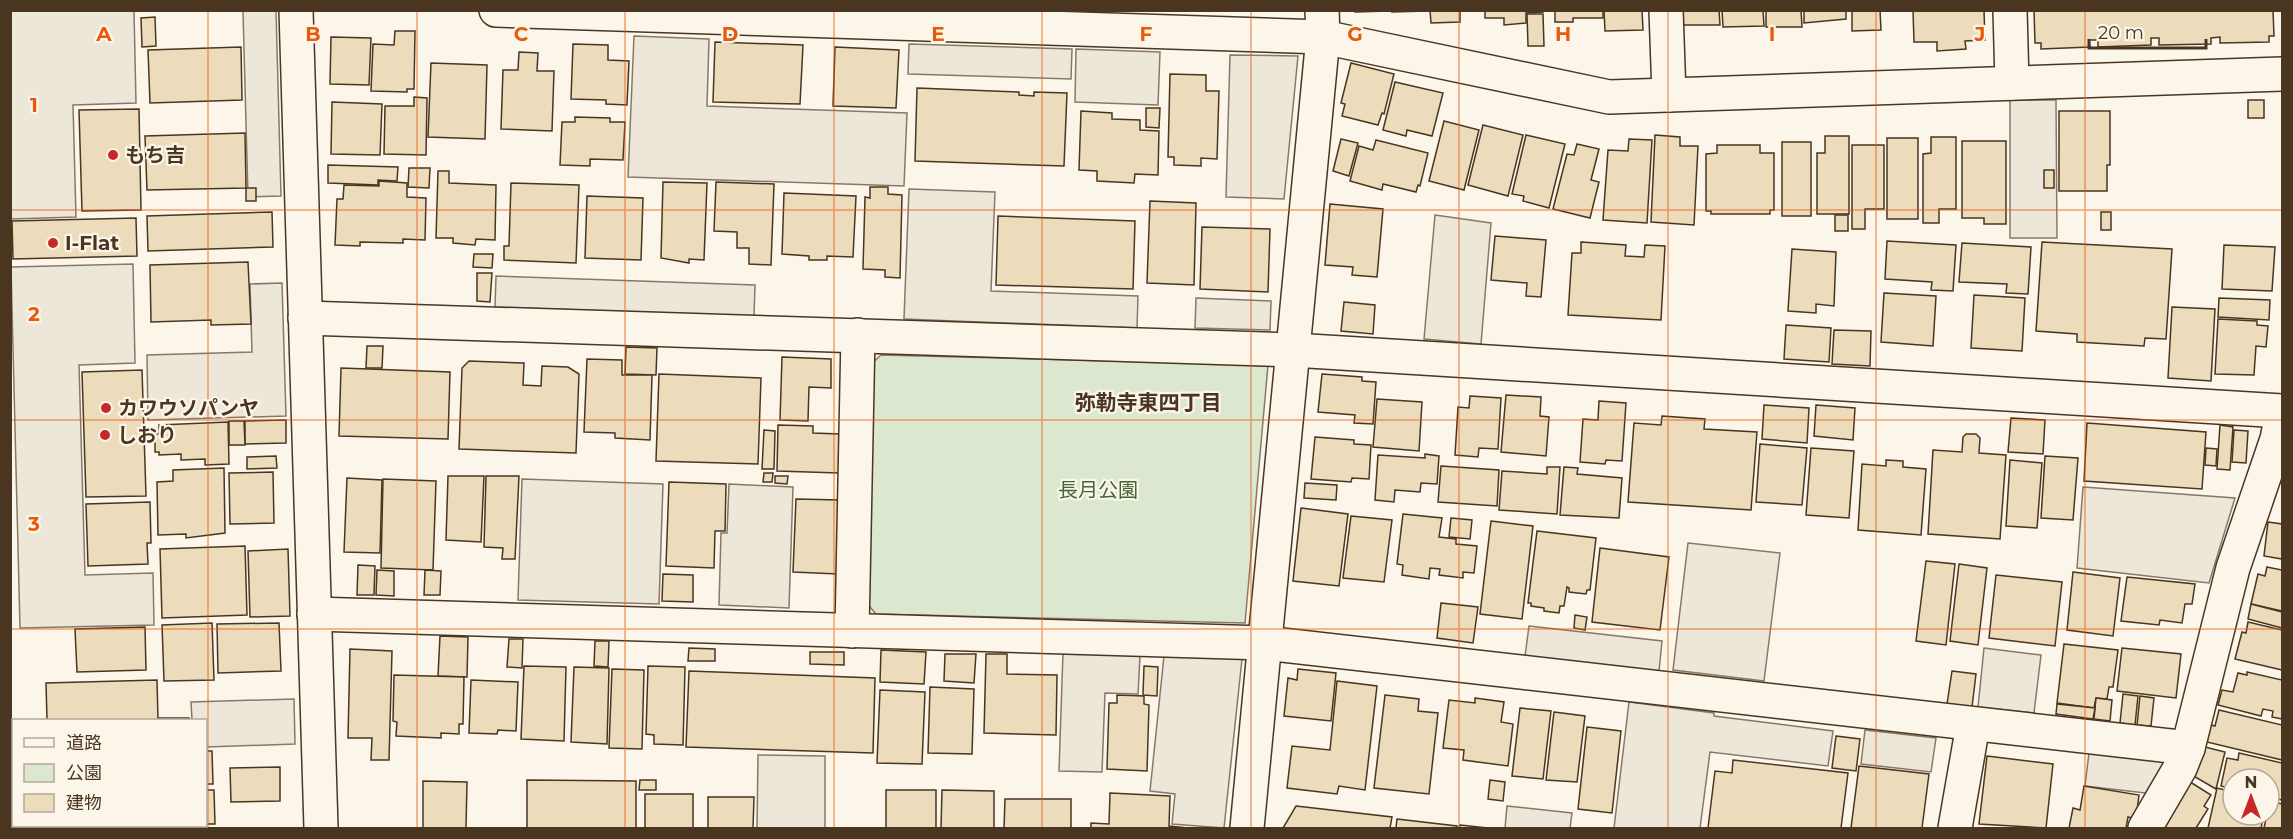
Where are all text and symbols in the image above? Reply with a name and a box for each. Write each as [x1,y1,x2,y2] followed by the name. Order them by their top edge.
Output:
[2089,12,2206,50] scale bar
[95,22,112,46] text: A
[305,22,321,46] text: B
[514,22,529,46] text: C
[722,22,738,46] text: D
[931,22,945,46] text: E
[1140,22,1153,46] text: F
[1347,22,1363,46] text: G
[1555,22,1571,46] text: H
[1769,22,1775,46] text: I
[1974,22,1985,46] text: J
[2098,22,2144,44] text: 20 m
[30,93,38,117] text: 1
[125,143,185,167] place label: もち吉
[106,148,120,162] marker: もち吉
[65,231,119,255] place label: I-Flat
[46,236,60,250] marker: I-Flat
[28,302,40,326] text: 2
[1075,390,1222,415] district label: 弥勒寺東四丁目
[118,396,259,420] place label: カワウソパンヤ
[99,401,113,415] marker: カワウソパンヤ
[117,423,177,447] place label: しおり
[98,428,112,442] marker: しおり
[1058,478,1138,502] park label: 長月公園
[27,512,40,536] text: 3
[12,719,207,827] legend
[66,732,102,754] text: 道路
[66,762,102,784] text: 公園
[2221,767,2281,827] north arrow
[2245,773,2257,792] text: N
[66,792,102,814] text: 建物

